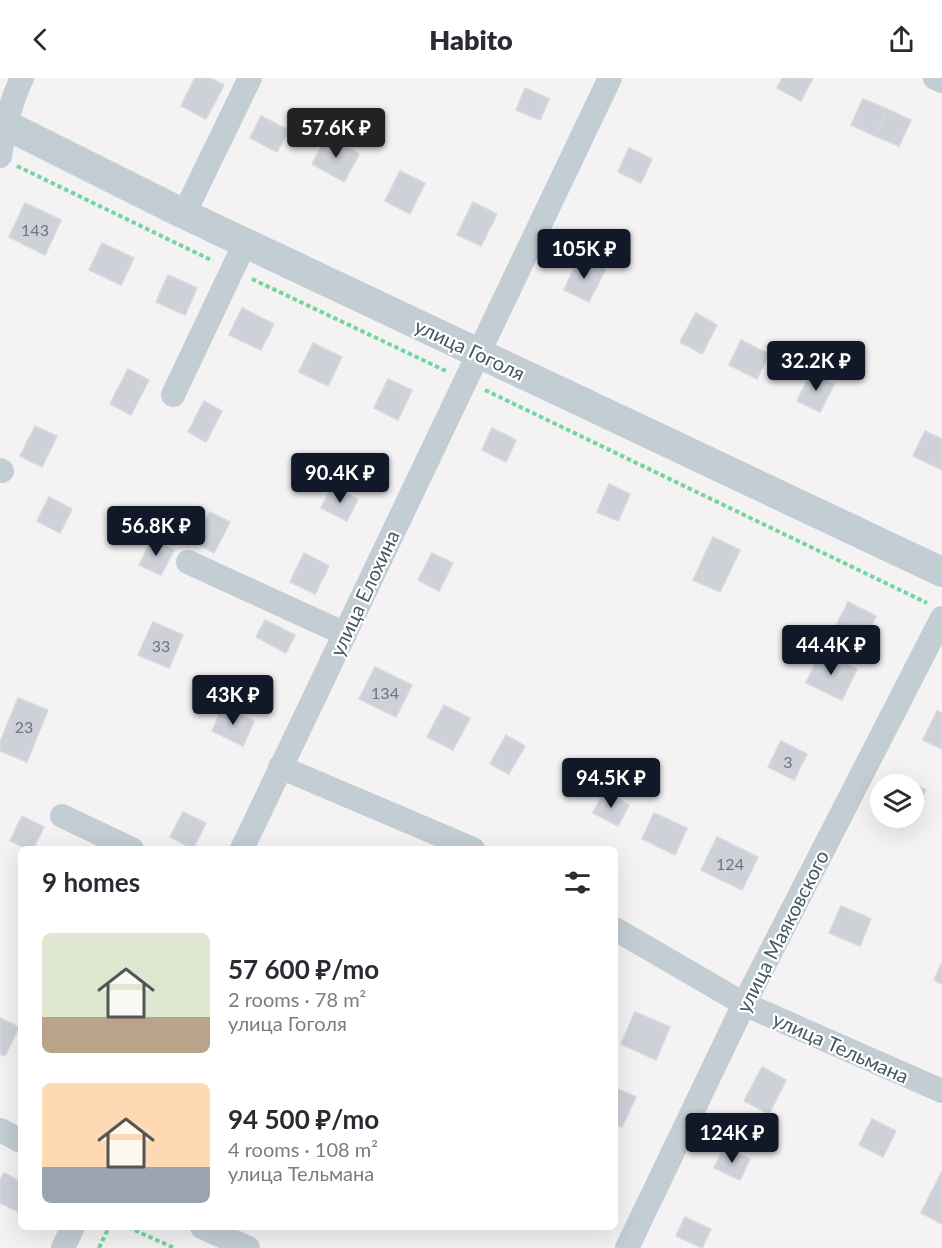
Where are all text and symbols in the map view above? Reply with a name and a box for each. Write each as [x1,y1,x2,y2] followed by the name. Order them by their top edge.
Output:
[24,23,57,56] icon: back
[429,23,513,56] text: Habito
[885,23,918,56] icon: share
[281,108,391,159] pin: 57.6K ₽
[301,115,371,139] text: 57.6K ₽
[21,220,49,239] house number: 143
[535,229,633,280] pin: 105K ₽
[551,236,617,260] text: 105K ₽
[411,313,529,385] street label: улица Гоголя
[761,341,871,392] pin: 32.2K ₽
[781,348,851,372] text: 32.2K ₽
[285,453,395,504] pin: 90.4K ₽
[305,460,375,484] text: 90.4K ₽
[101,506,211,557] pin: 56.8K ₽
[121,513,191,537] text: 56.8K ₽
[324,526,404,660] street label: улица Елохина
[776,625,886,676] pin: 44.4K ₽
[796,632,866,656] text: 44.4K ₽
[152,636,170,655] house number: 33
[191,675,275,726] pin: 43K ₽
[206,682,260,706] text: 43K ₽
[371,683,399,702] house number: 134
[15,717,33,736] house number: 23
[783,752,793,771] house number: 3
[556,758,666,809] pin: 94.5K ₽
[576,765,646,789] text: 94.5K ₽
[870,774,924,828] map controls
[870,774,924,828] button: layers
[731,846,833,1016] street label: улица Маяковского
[716,854,744,873] house number: 124
[42,866,140,898] text: 9 homes
[561,866,594,899] icon: filters
[228,953,379,985] text: 57 600 ₽/mo
[90,957,162,1029] icon: home
[228,987,366,1011] text: 2 rooms · 78 m²
[769,1006,913,1088] street label: улица Тельмана
[228,1011,347,1035] text: улица Гоголя
[228,1103,379,1135] text: 94 500 ₽/mo
[90,1107,162,1179] icon: home
[683,1113,781,1164] pin: 124K ₽
[699,1120,765,1144] text: 124K ₽
[228,1137,378,1161] text: 4 rooms · 108 m²
[228,1161,374,1185] text: улица Тельмана

